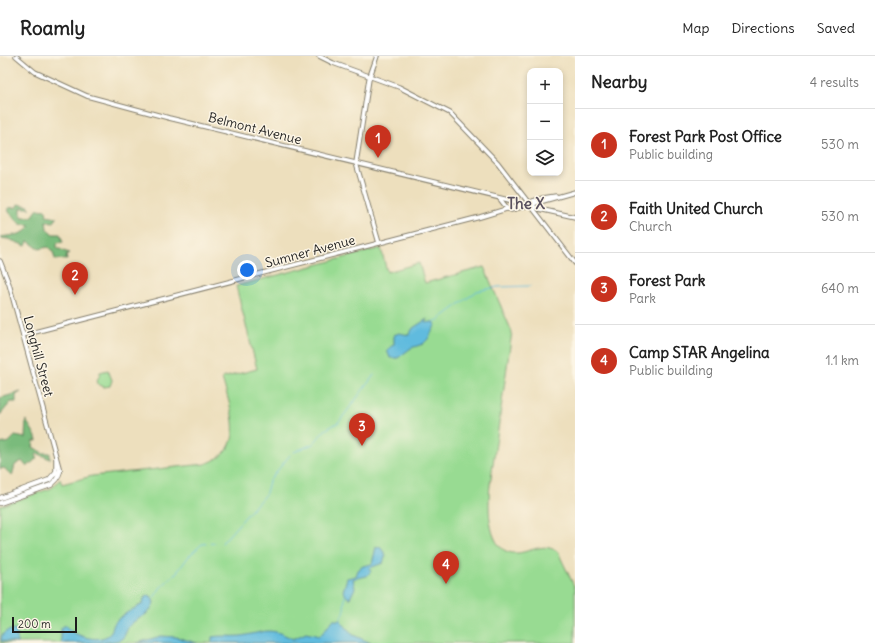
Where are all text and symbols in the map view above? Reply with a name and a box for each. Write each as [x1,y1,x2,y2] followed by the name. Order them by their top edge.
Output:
[20,16,85,40] text: Roamly
[682,19,709,37] text: Map
[731,19,795,37] text: Directions
[817,19,855,37] text: Saved
[527,68,563,176] map controls
[527,68,563,104] button: +
[591,71,647,93] text: Nearby
[810,74,859,91] text: 4 results
[527,104,563,140] button: −
[206,109,303,148] street label: Belmont Avenue
[365,125,391,158] pin: 1
[629,127,782,146] text: Forest Park Post Office
[601,136,607,153] text: 1
[821,136,859,153] text: 530 m
[527,140,563,176] button: layers
[629,146,713,163] text: Public building
[507,194,545,213] district label: The X
[629,199,763,218] text: Faith United Church
[600,208,608,225] text: 2
[821,208,859,225] text: 530 m
[629,218,672,235] text: Church
[263,231,357,272] street label: Sumner Avenue
[237,260,257,280] your location
[62,262,88,295] pin: 2
[629,271,705,290] text: Forest Park
[600,280,608,297] text: 3
[821,280,859,297] text: 640 m
[629,290,656,307] text: Park
[20,314,58,399] street label: Longhill Street
[629,343,770,362] text: Camp STAR Angelina
[600,352,608,369] text: 4
[825,352,859,369] text: 1.1 km
[629,362,713,379] text: Public building
[349,413,375,446] pin: 3
[433,551,459,584] pin: 4
[12,615,77,634] scale bar
[18,617,51,631] text: 200 m

